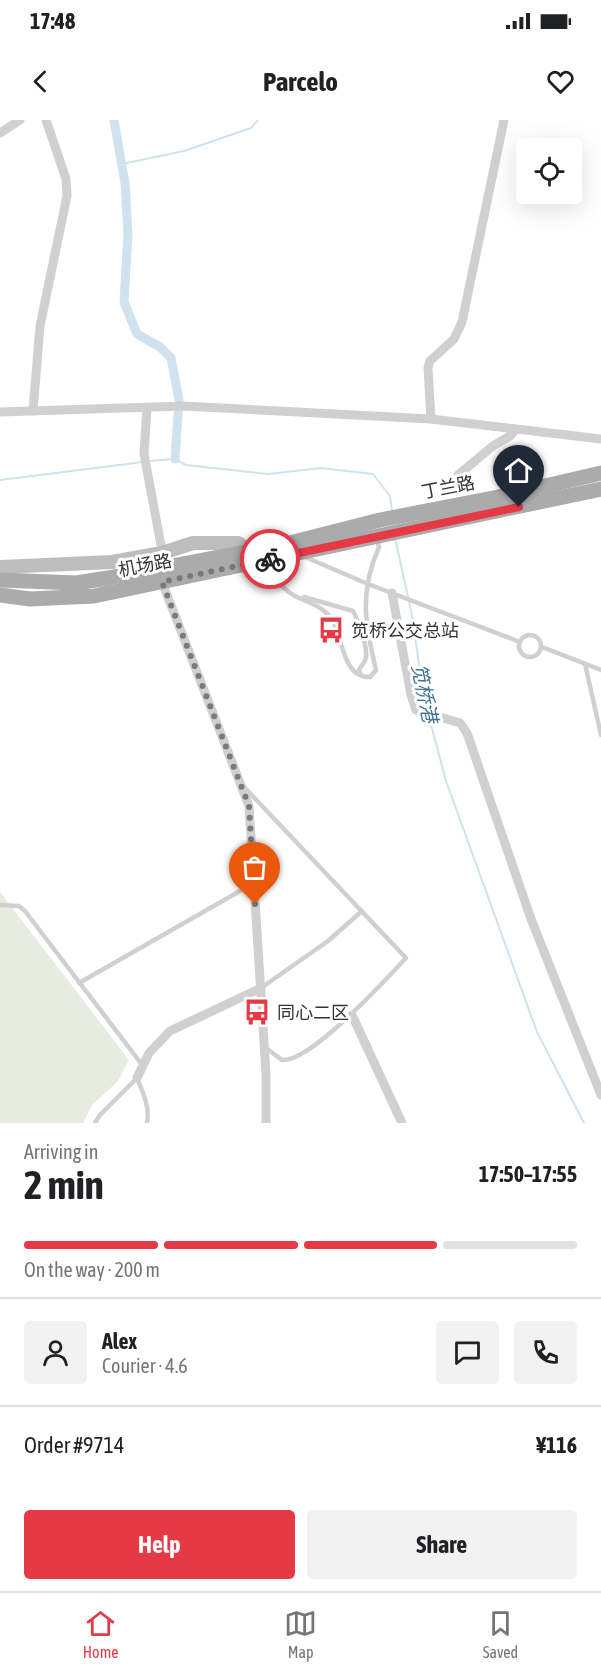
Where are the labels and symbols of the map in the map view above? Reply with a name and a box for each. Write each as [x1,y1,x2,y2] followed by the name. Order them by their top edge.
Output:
[493,445,544,507] pin
[419,472,477,502] street label: 丁兰路
[240,529,300,589] courier
[116,550,174,580] street label: 机场路
[316,615,346,645] bus stop icon: 笕桥公交总站
[351,620,459,641] place label: 笕桥公交总站
[408,661,443,728] water label: 笕桥港
[229,842,280,904] pin
[242,997,272,1027] bus stop icon: 同心二区
[277,1002,349,1023] place label: 同心二区

